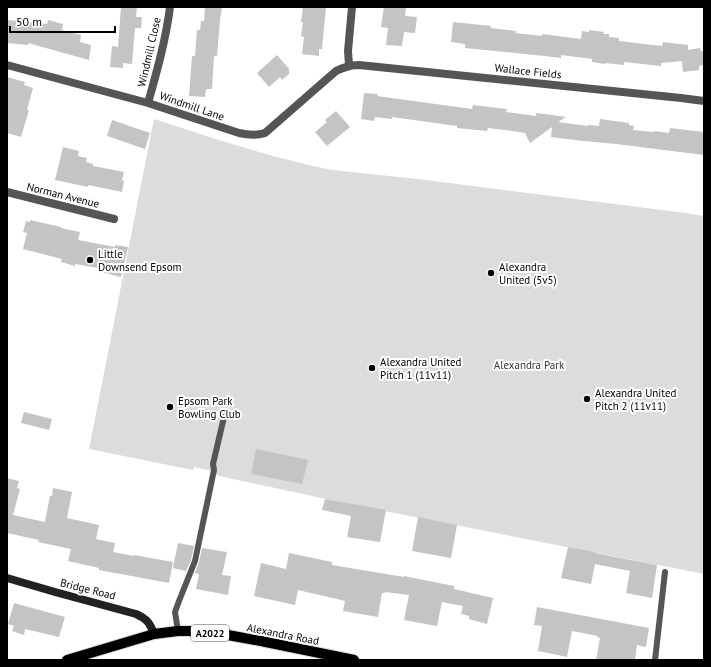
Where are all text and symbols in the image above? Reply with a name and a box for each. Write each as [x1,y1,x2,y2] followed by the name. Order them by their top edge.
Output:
[10,8,115,34] scale bar
[16,14,42,29] text: 50 m
[134,16,164,88] street label: Windmill Close
[494,61,563,82] street label: Wallace Fields
[158,88,227,124] street label: Windmill Lane
[25,179,101,211] street label: Norman Avenue
[98,247,182,274] place label: Little Downsend Epsom
[85,255,95,265] marker: Little Downsend Epsom
[499,260,557,287] place label: Alexandra United (5v5)
[486,268,496,278] marker: Alexandra United (5v5)
[380,355,462,382] place label: Alexandra United Pitch 1 (11v11)
[494,358,565,372] park label: Alexandra Park
[367,363,377,373] marker: Alexandra United Pitch 1 (11v11)
[595,386,677,413] place label: Alexandra United Pitch 2 (11v11)
[178,394,241,421] place label: Epsom Park Bowling Club
[582,394,592,404] marker: Alexandra United Pitch 2 (11v11)
[165,402,175,412] marker: Epsom Park Bowling Club
[59,575,117,603] street label: Bridge Road
[246,620,320,648] street label: Alexandra Road
[191,625,229,641] road number: A2022

